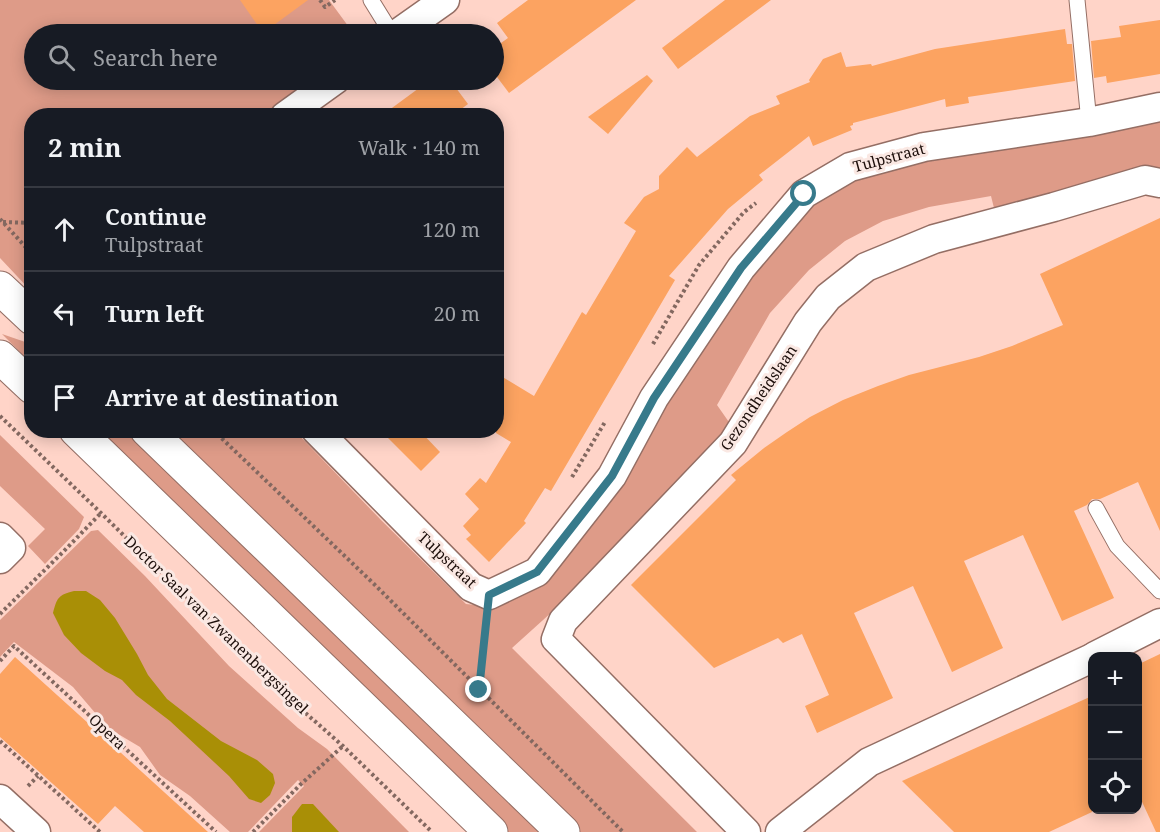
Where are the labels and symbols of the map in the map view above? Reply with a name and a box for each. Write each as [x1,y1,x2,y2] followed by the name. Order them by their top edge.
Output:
[851,138,927,176] street label: Tulpstraat
[790,180,816,206] route start
[715,340,801,454] street label: Gezondheidslaan
[414,527,481,592] street label: Tulpstraat
[120,531,313,718] street label: Doctor Saal van Zwanenbergsingel
[465,676,491,702] route end
[85,709,130,753] street label: Opera

